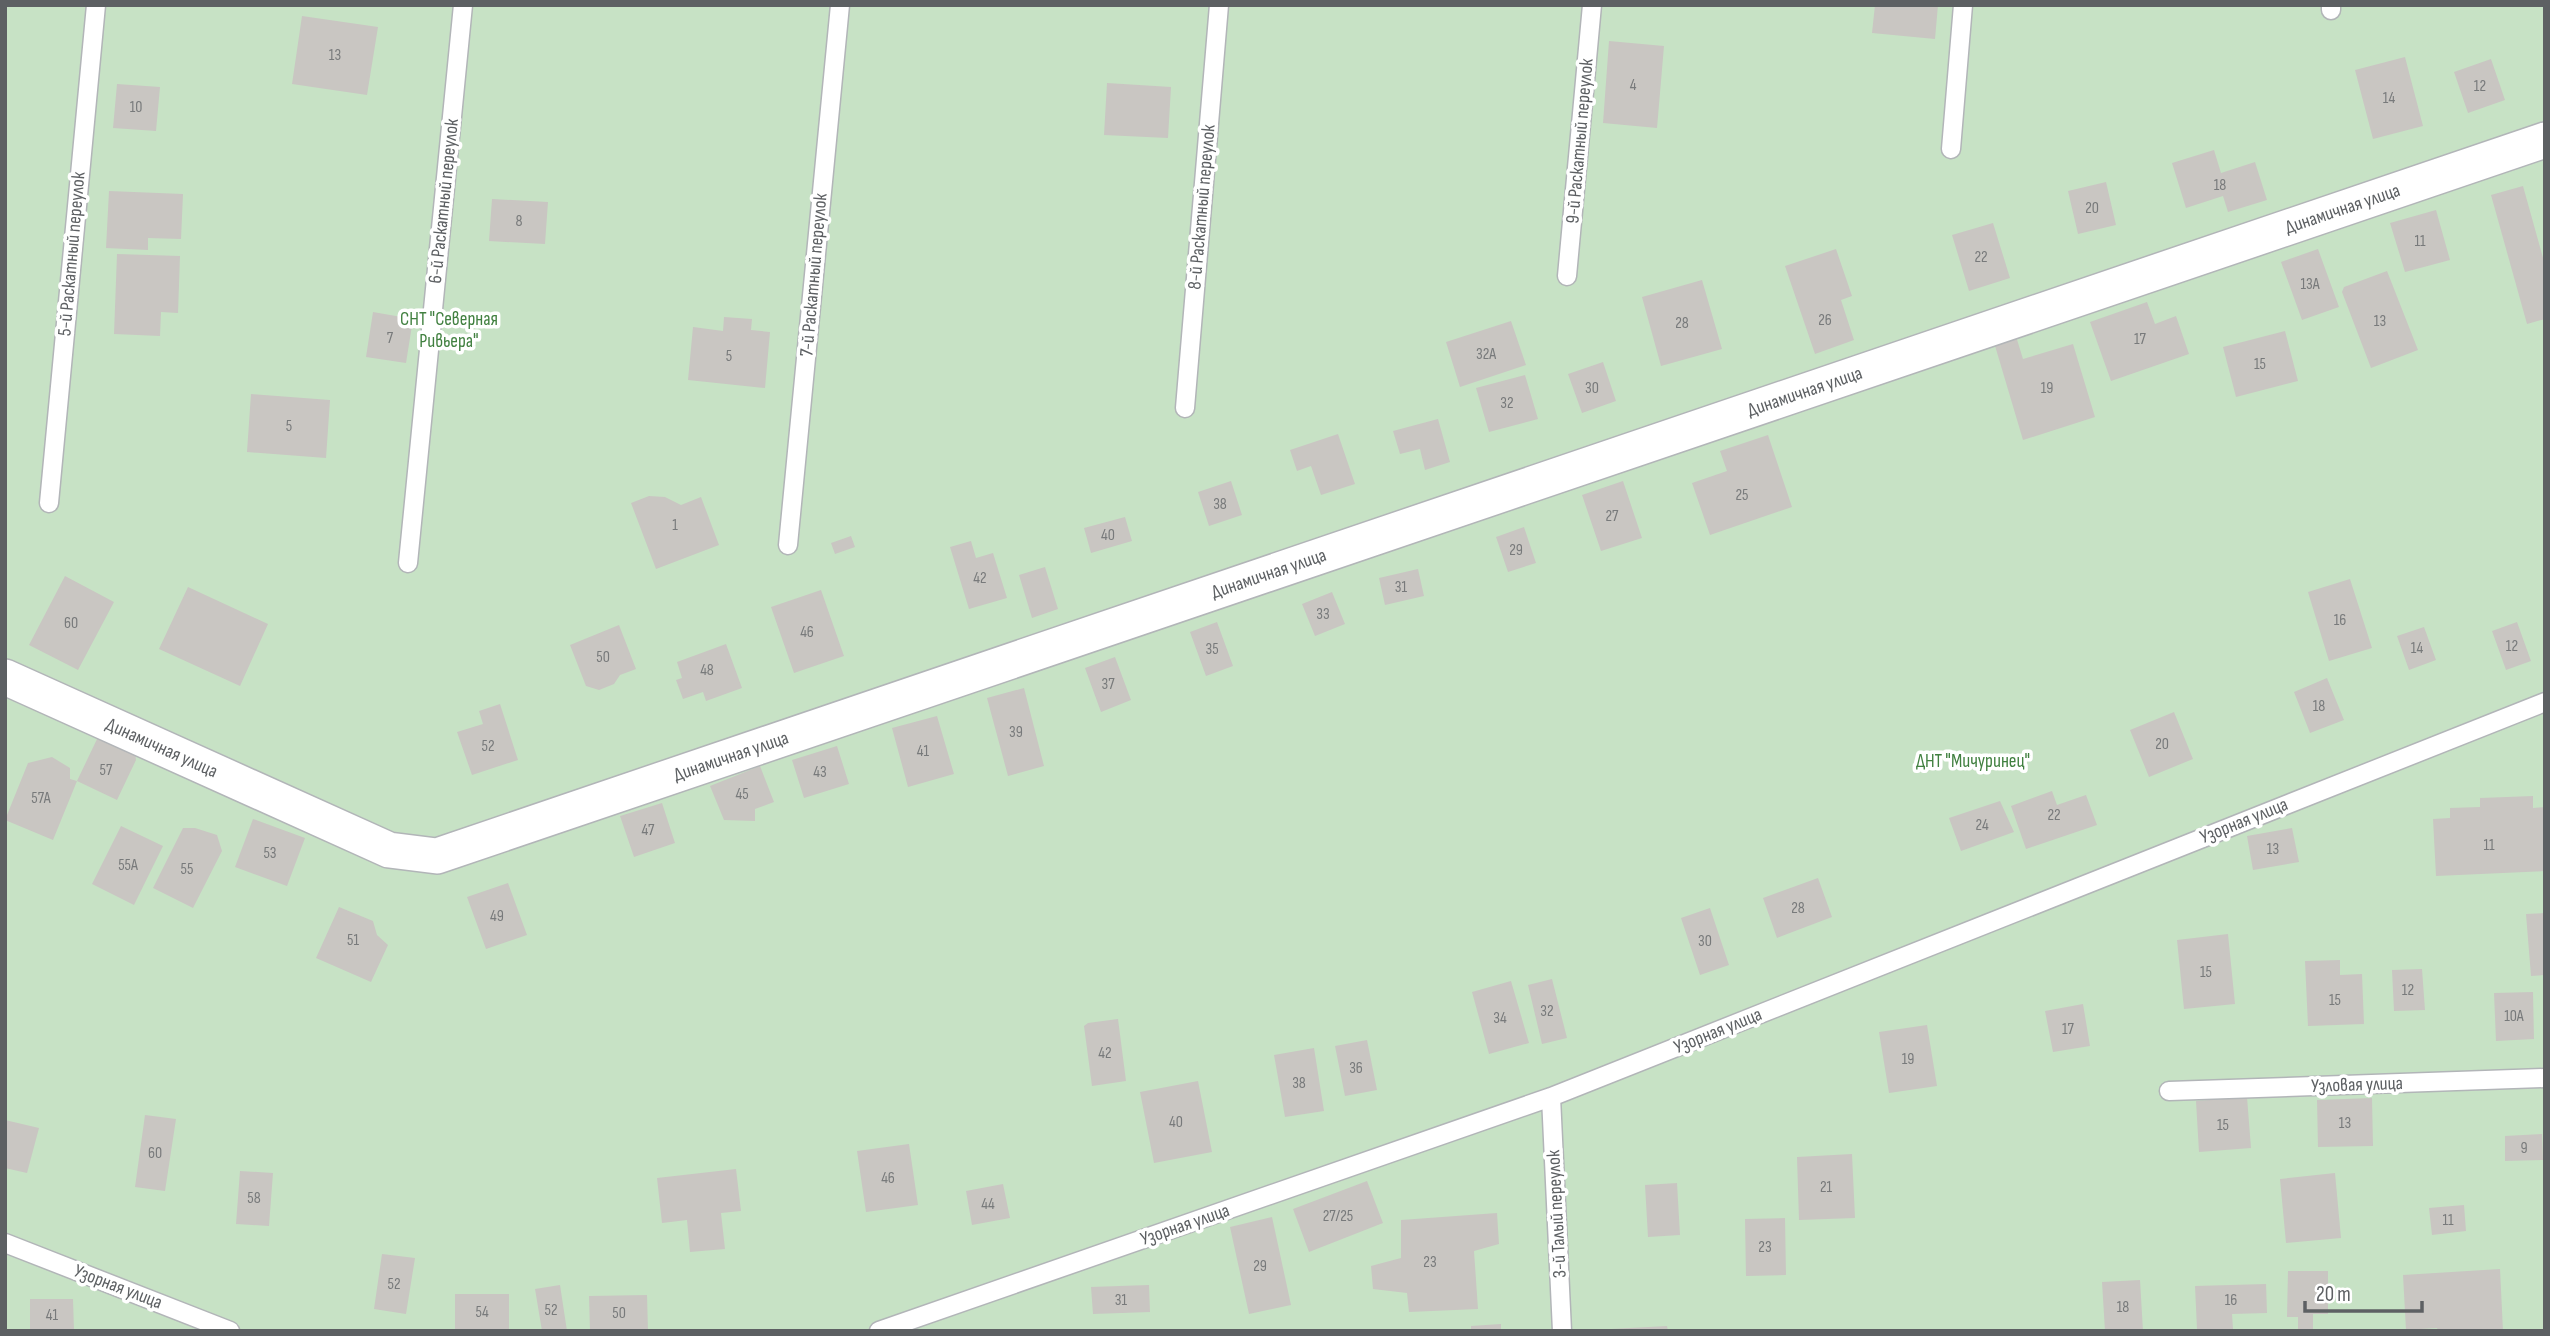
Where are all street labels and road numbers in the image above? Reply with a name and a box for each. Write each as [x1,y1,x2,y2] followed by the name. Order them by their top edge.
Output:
[1561,57,1599,225] street label: 9-й Раскатный переулок
[424,117,464,285] street label: 6-й Раскатный переулок
[1183,123,1221,290] street label: 8-й Раскатный переулок
[53,170,91,337] street label: 5-й Раскатный переулок
[2282,179,2403,239] street label: Динамичная улица
[795,192,833,358] street label: 7-й Раскатный переулок
[1744,361,1865,422] street label: Динамичная улица
[1208,543,1329,604] street label: Динамичная улица
[102,713,221,783] street label: Динамичная улица
[670,726,792,786] street label: Динамичная улица
[2197,793,2291,849] street label: Узорная улица
[1671,1003,1765,1059] street label: Узорная улица
[2311,1072,2403,1098] street label: Узловая улица
[1542,1149,1572,1279] street label: 3-й Талый переулок
[1137,1199,1233,1251] street label: Узорная улица
[71,1260,165,1314] street label: Узорная улица

